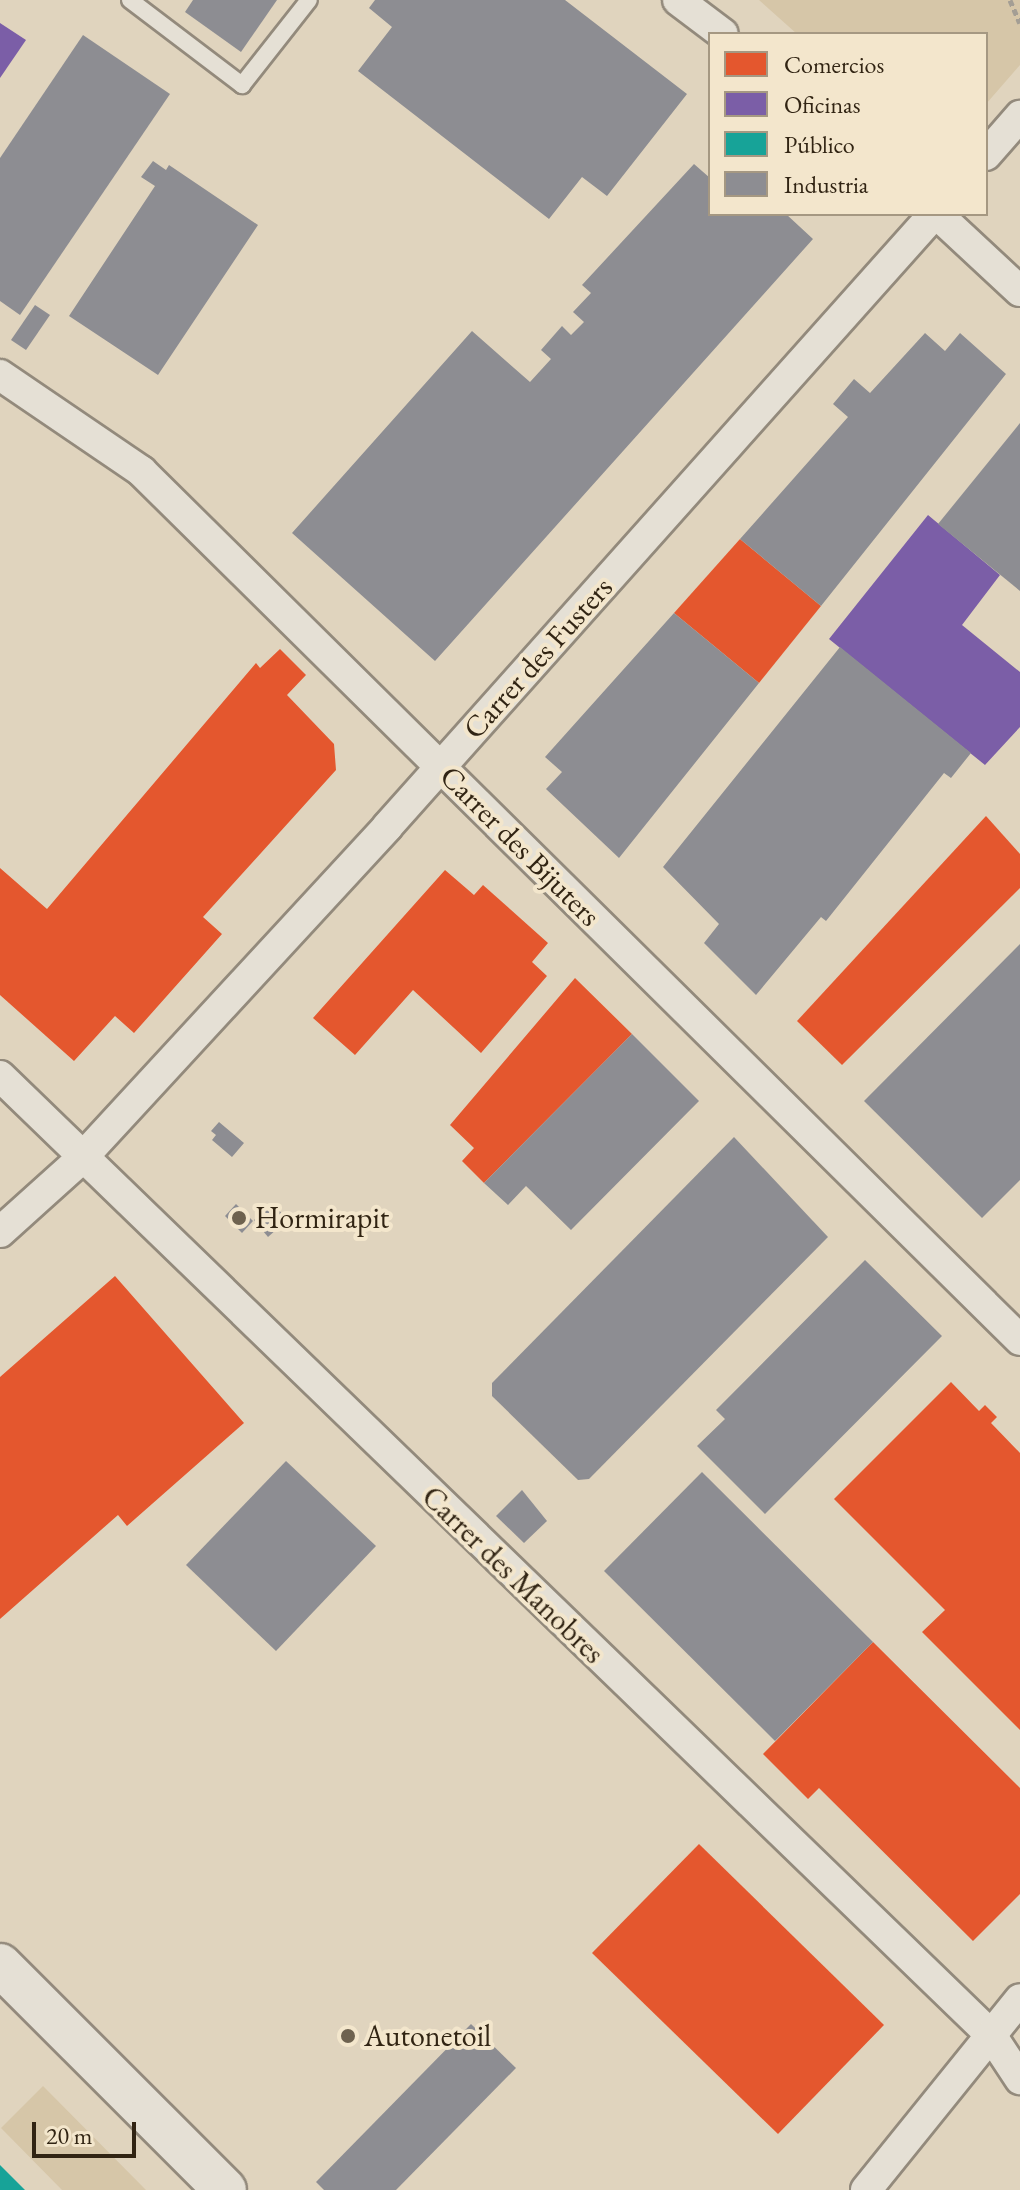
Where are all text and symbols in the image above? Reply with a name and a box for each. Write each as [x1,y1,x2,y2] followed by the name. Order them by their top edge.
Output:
[708,32,988,216] legend
[784,49,884,80] text: Comercios
[784,89,860,120] text: Oficinas
[784,129,855,160] text: Público
[784,169,868,200] text: Industria
[456,570,620,746] street label: Carrer des Fusters
[432,758,608,934] street label: Carrer des Bijuters
[255,1200,389,1236] place label: Hormirapit
[230,1209,248,1227] marker: Hormirapit
[414,1479,612,1671] street label: Carrer des Manobres
[364,2018,491,2054] place label: Autonetoil
[339,2027,357,2045] marker: Autonetoil
[36,2106,140,2156] scale bar
[46,2120,93,2151] text: 20 m

